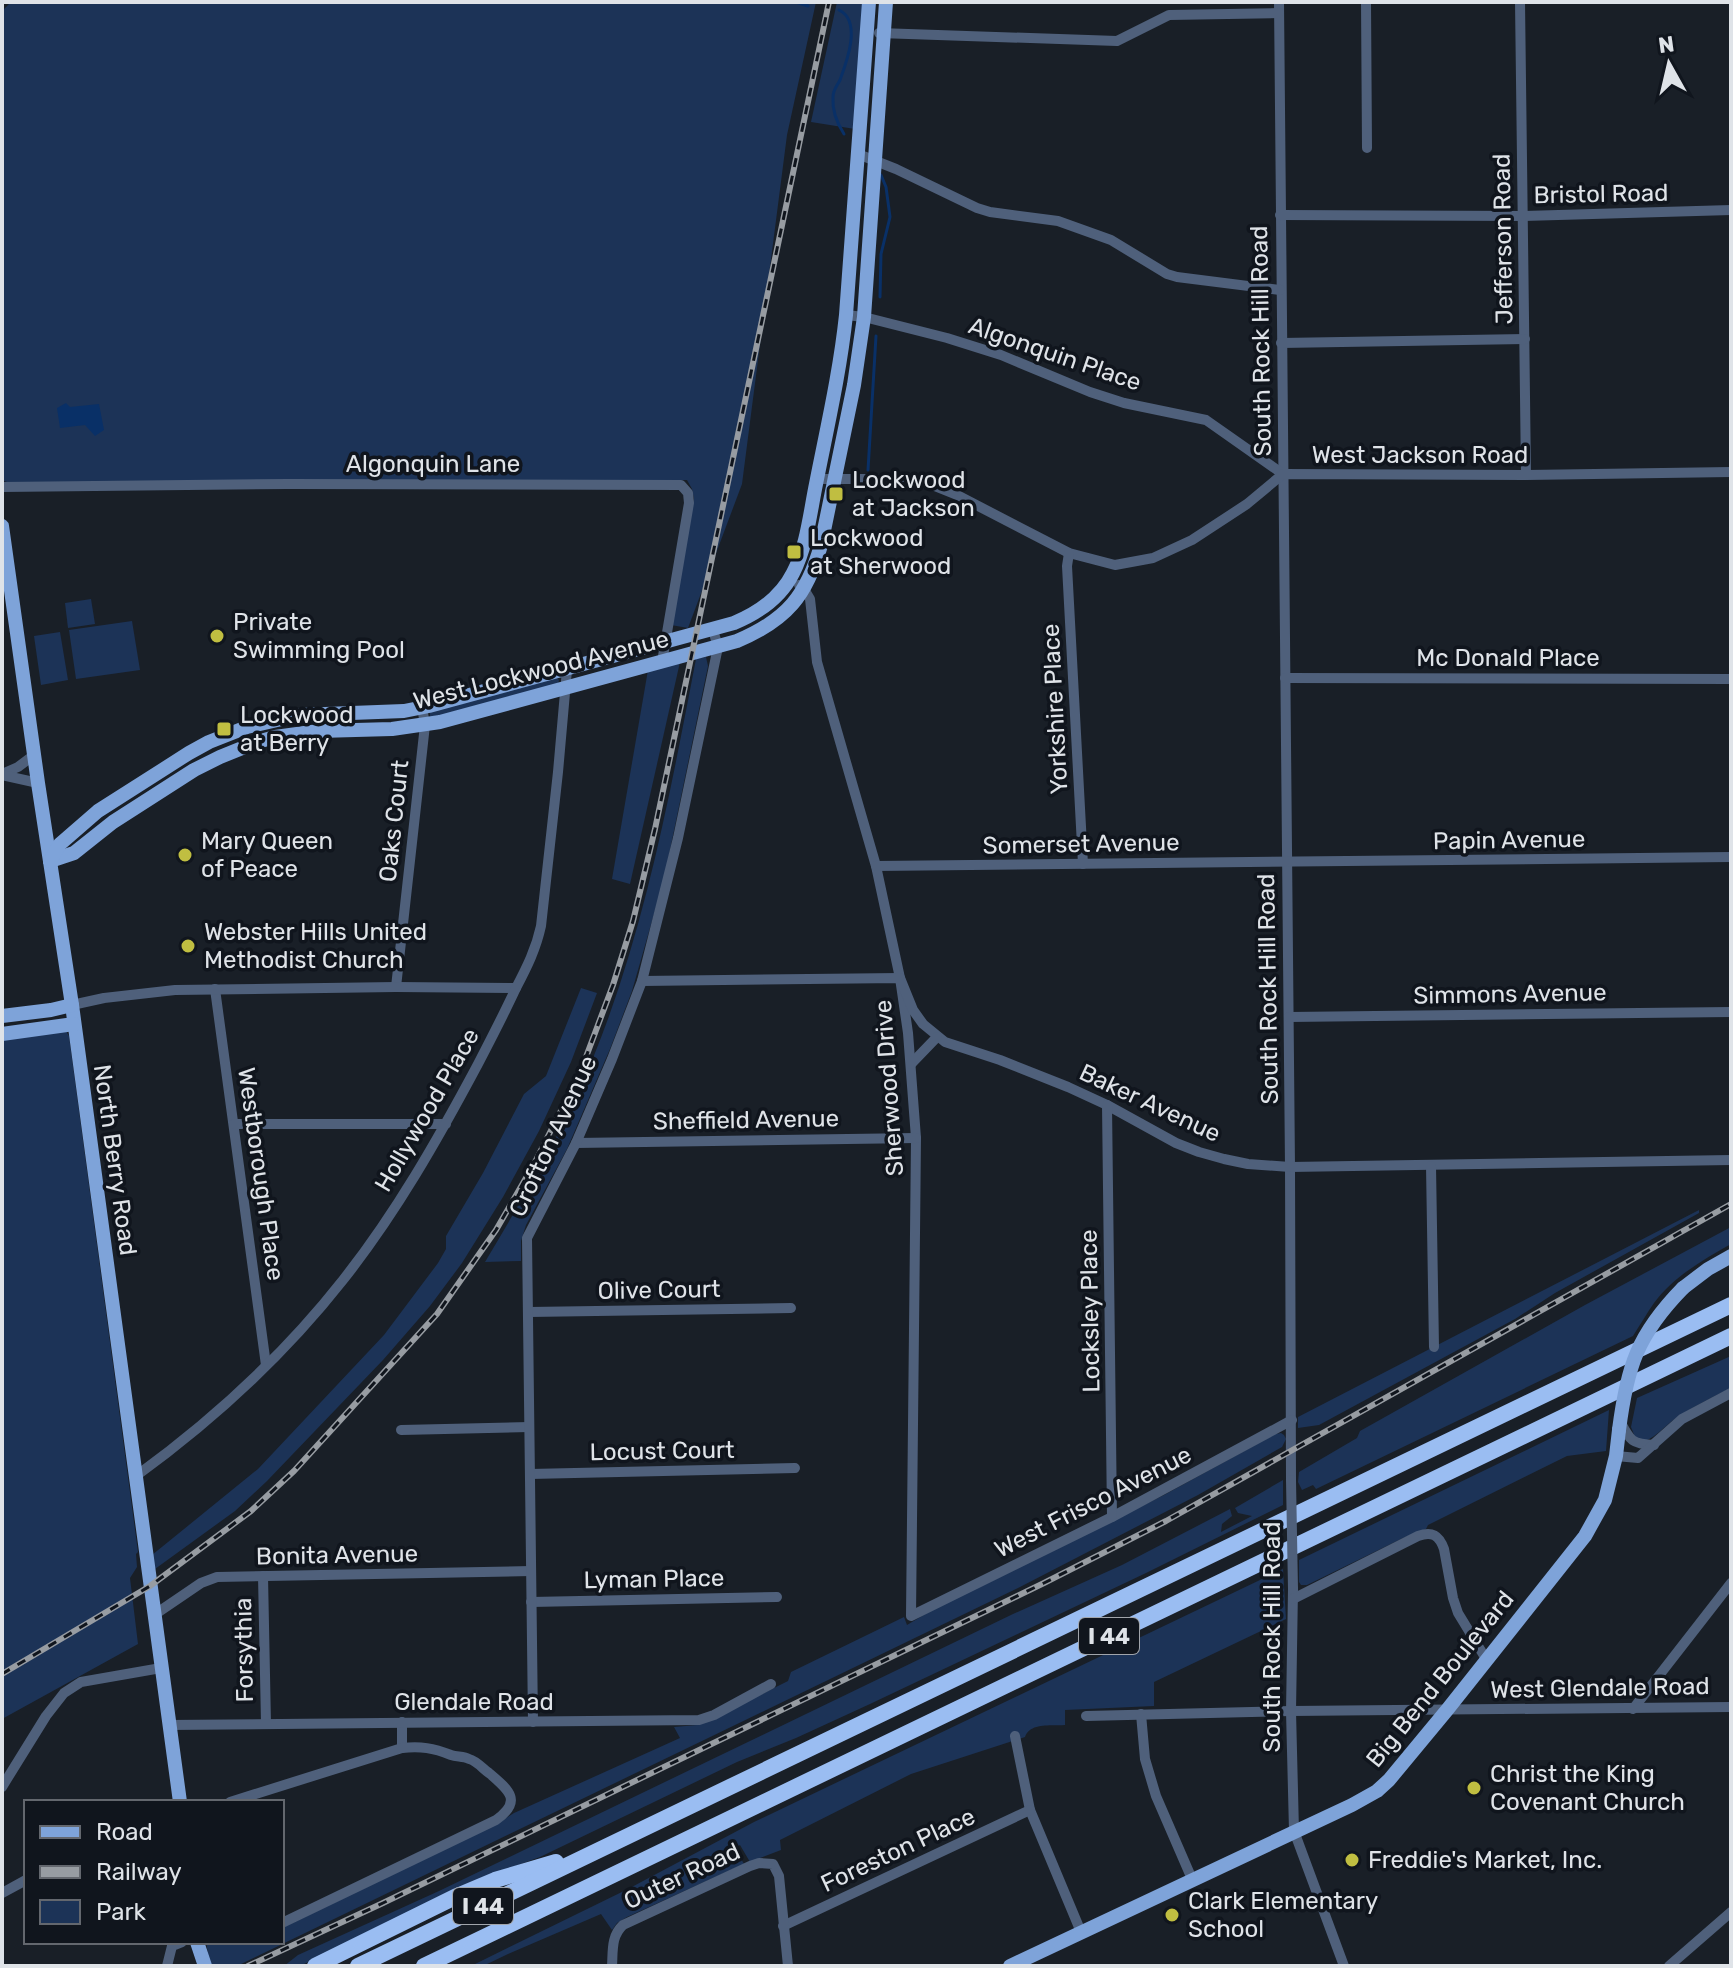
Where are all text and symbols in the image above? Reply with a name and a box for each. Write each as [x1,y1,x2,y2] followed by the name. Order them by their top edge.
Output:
[1629,24,1709,104] north arrow
[1657,30,1676,59] text: N
[1488,153,1518,325] street label: Jefferson Road
[1533,179,1669,209] street label: Bristol Road
[1245,225,1277,457] street label: South Rock Hill Road
[965,311,1145,397] street label: Algonquin Place
[1312,441,1528,469] street label: West Jackson Road
[346,450,520,478] street label: Algonquin Lane
[852,466,975,522] place label: Lockwood at Jackson
[827,485,845,503] marker: Lockwood at Jackson
[810,524,951,580] place label: Lockwood at Sherwood
[785,543,803,561] marker: Lockwood at Sherwood
[233,608,405,664] place label: Private Swimming Pool
[1037,623,1073,795] street label: Yorkshire Place
[410,625,672,715] street label: West Lockwood Avenue
[208,627,226,645] marker: Private Swimming Pool
[1416,644,1600,672] street label: Mc Donald Place
[240,701,353,757] place label: Lockwood at Berry
[215,720,233,738] marker: Lockwood at Berry
[374,759,414,883] street label: Oaks Court
[1433,825,1585,855] street label: Papin Avenue
[201,827,333,883] place label: Mary Queen of Peace
[982,828,1180,860] street label: Somerset Avenue
[176,846,194,864] marker: Mary Queen of Peace
[1252,873,1284,1105] street label: South Rock Hill Road
[204,918,427,974] place label: Webster Hills United Methodist Church
[179,937,197,955] marker: Webster Hills United Methodist Church
[1413,978,1607,1010] street label: Simmons Avenue
[869,999,909,1177] street label: Sherwood Drive
[369,1023,485,1197] street label: Hollywood Place
[503,1051,603,1221] street label: Crofton Avenue
[1075,1058,1225,1148] street label: Baker Avenue
[88,1063,142,1257] street label: North Berry Road
[232,1066,290,1282] street label: Westborough Place
[653,1104,839,1136] street label: Sheffield Avenue
[1075,1229,1105,1393] street label: Locksley Place
[597,1275,721,1305] street label: Olive Court
[589,1436,735,1466] street label: Locust Court
[990,1440,1196,1564] street label: West Frisco Avenue
[1258,1521,1286,1753] street label: South Rock Hill Road
[256,1540,418,1570] street label: Bonita Avenue
[583,1564,725,1594] street label: Lyman Place
[1360,1585,1520,1773] street label: Big Bend Boulevard
[229,1597,259,1703] street label: Forsythia
[1079,1618,1139,1654] road number: I 44
[1490,1672,1710,1704] street label: West Glendale Road
[394,1688,554,1716] street label: Glendale Road
[1490,1760,1685,1816] place label: Christ the King Covenant Church
[1465,1779,1483,1797] marker: Christ the King Covenant Church
[24,1800,284,1944] legend
[816,1802,980,1898] street label: Foreston Place
[96,1818,153,1846] text: Road
[620,1837,744,1915] street label: Outer Road
[1368,1846,1602,1874] place label: Freddie's Market, Inc.
[1343,1851,1361,1869] marker: Freddie's Market, Inc.
[96,1858,182,1886] text: Railway
[1188,1887,1378,1943] place label: Clark Elementary School
[453,1888,513,1924] road number: I 44
[96,1898,147,1926] text: Park
[1163,1906,1181,1924] marker: Clark Elementary School

